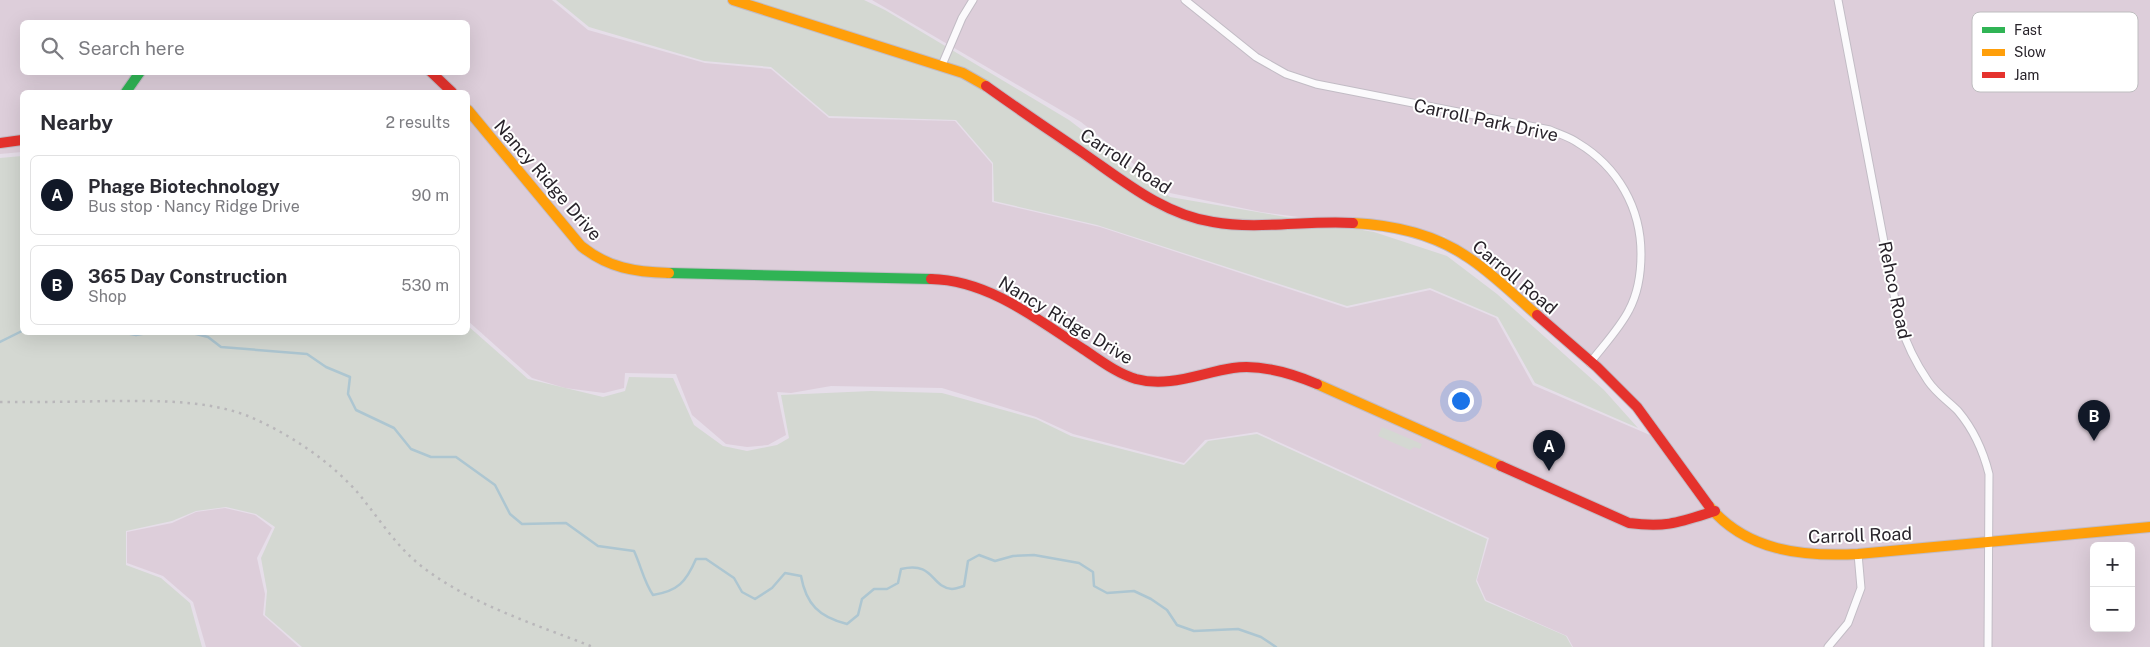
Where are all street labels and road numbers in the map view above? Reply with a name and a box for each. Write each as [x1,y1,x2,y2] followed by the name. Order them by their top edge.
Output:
[1412,94,1560,146] street label: Carroll Park Drive
[490,115,606,245] street label: Nancy Ridge Drive
[1077,124,1175,198] street label: Carroll Road
[1468,236,1562,318] street label: Carroll Road
[1874,239,1916,341] street label: Rehco Road
[995,272,1137,368] street label: Nancy Ridge Drive
[1808,523,1912,547] street label: Carroll Road

